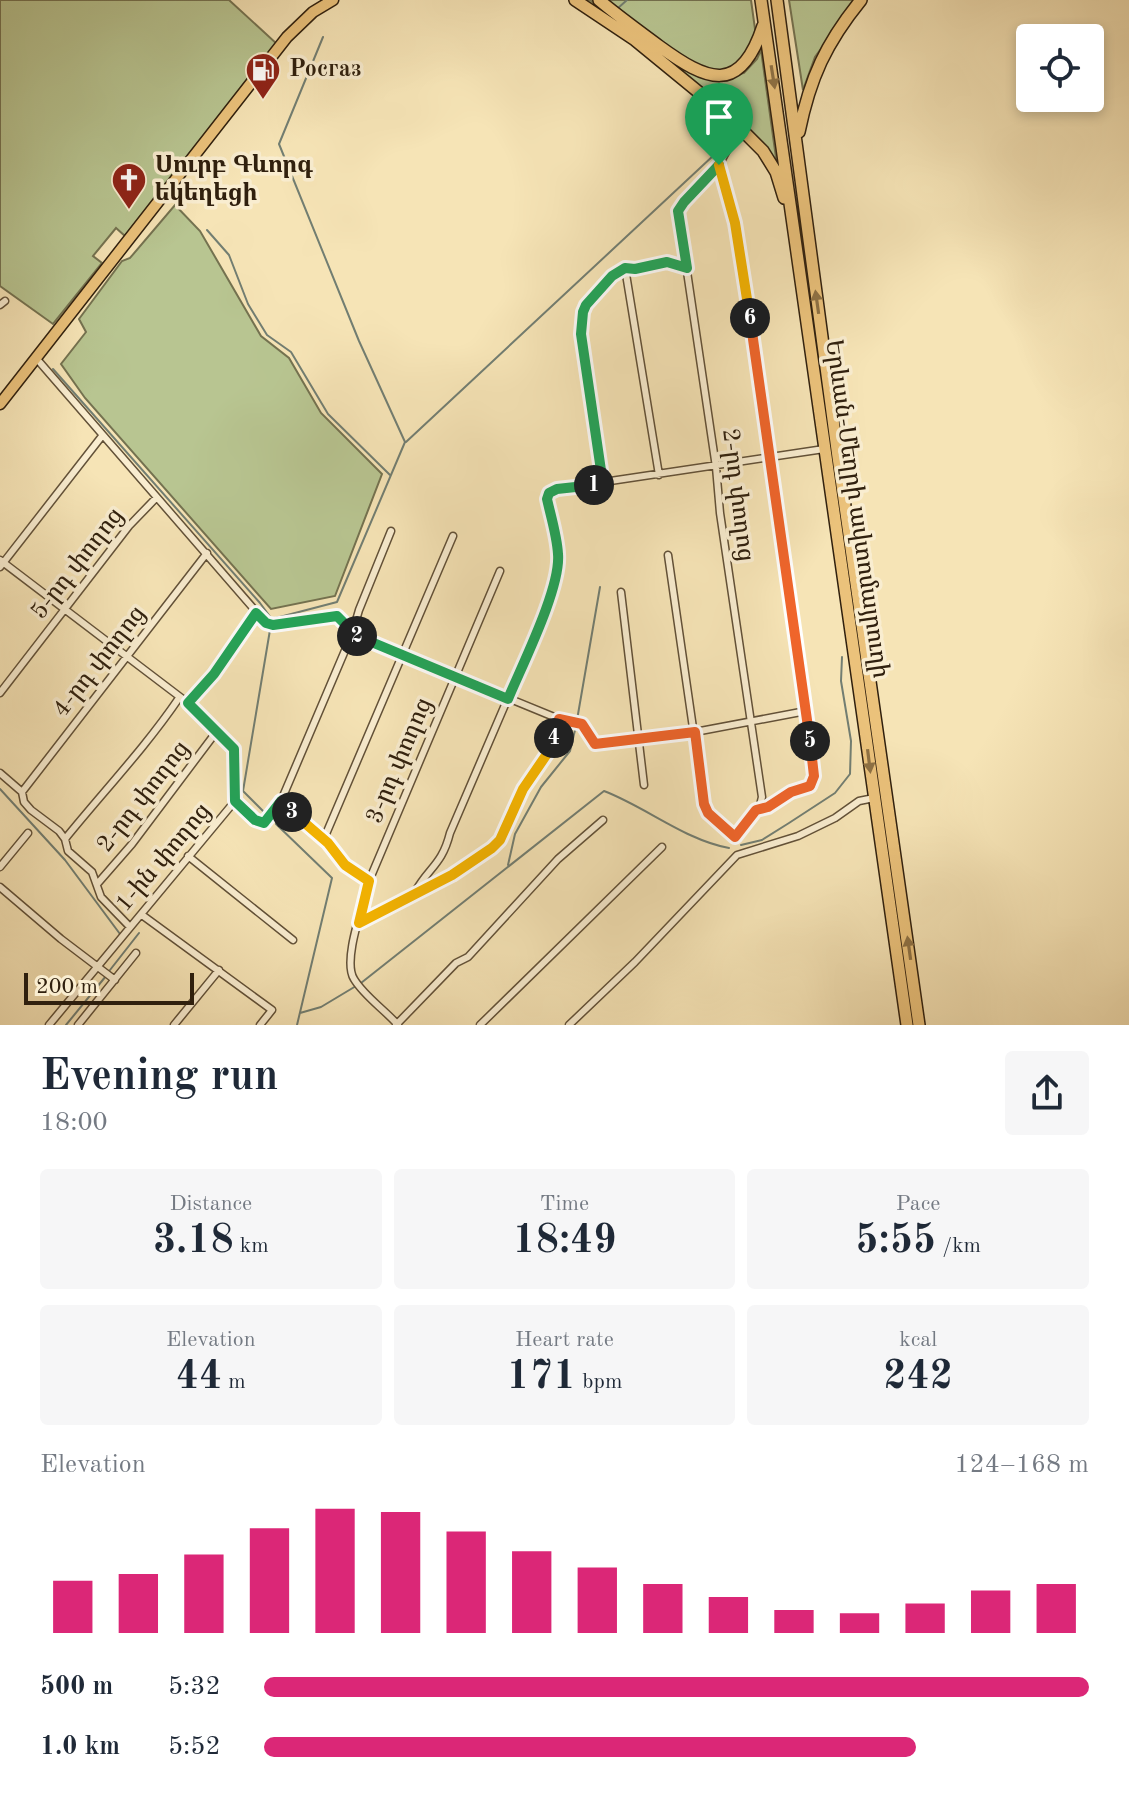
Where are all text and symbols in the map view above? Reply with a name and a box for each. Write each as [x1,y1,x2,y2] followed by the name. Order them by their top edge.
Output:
[1016,24,1104,112] map controls
[1016,24,1104,112] button: locate
[244,51,282,101] fuel station icon: Росгаз
[289,58,361,82] place label: Росгаз
[767,65,779,90] one-way arrow
[685,83,753,165] pin
[697,95,741,139] icon: arrive
[155,154,313,206] place label: Սուրբ Գևորգ եկեղեցի
[110,161,148,211] church icon: Սուրբ Գևորգ եկեղեցի
[810,289,823,314] one-way arrow
[730,298,770,338] pin: 6
[744,307,756,329] text: 6
[820,338,892,680] street label: Երևան-Մեղրի ավտոմայրուղի
[717,427,757,563] street label: 2-րդ փողոց
[574,465,614,505] pin: 1
[588,474,600,496] text: 1
[27,504,129,624] street label: 5-րդ փողոց
[49,602,151,722] street label: 4-րդ փողոց
[337,616,377,656] pin: 2
[351,625,363,647] text: 2
[363,695,437,827] street label: 3-րդ փողոց
[534,718,574,758] pin: 4
[790,721,830,761] pin: 5
[548,727,560,749] text: 4
[804,730,816,752] text: 5
[93,737,195,857] street label: 2-րդ փողոց
[863,749,876,774] one-way arrow
[272,792,312,832] pin: 3
[112,799,216,917] street label: 1-ին փողոց
[286,801,298,823] text: 3
[902,935,915,960] one-way arrow
[24,969,194,1005] scale bar
[36,976,98,998] text: 200 m
[1005,1051,1089,1135] button: share
[40,1055,278,1099] text: Evening run
[40,1110,108,1136] text: 18:00
[169,1193,252,1215] text: Distance
[540,1193,589,1215] text: Time
[896,1193,940,1215] text: Pace
[153,1222,234,1262] text: 3.18
[512,1222,616,1262] text: 18:49
[855,1222,936,1262] text: 5:55
[234,1235,269,1257] text: km
[936,1235,981,1257] text: /km
[166,1329,256,1351] text: Elevation
[515,1329,614,1351] text: Heart rate
[899,1329,937,1351] text: kcal
[176,1358,222,1398] text: 44
[507,1358,576,1398] text: 171
[883,1358,953,1398] text: 242
[222,1371,246,1393] text: m
[576,1371,622,1393] text: bpm
[40,1452,146,1478] text: Elevation
[954,1452,1089,1478] text: 124–168 m
[40,1674,113,1700] text: 500 m
[168,1674,221,1700] text: 5:32
[40,1734,120,1760] text: 1.0 km
[168,1734,221,1760] text: 5:52

